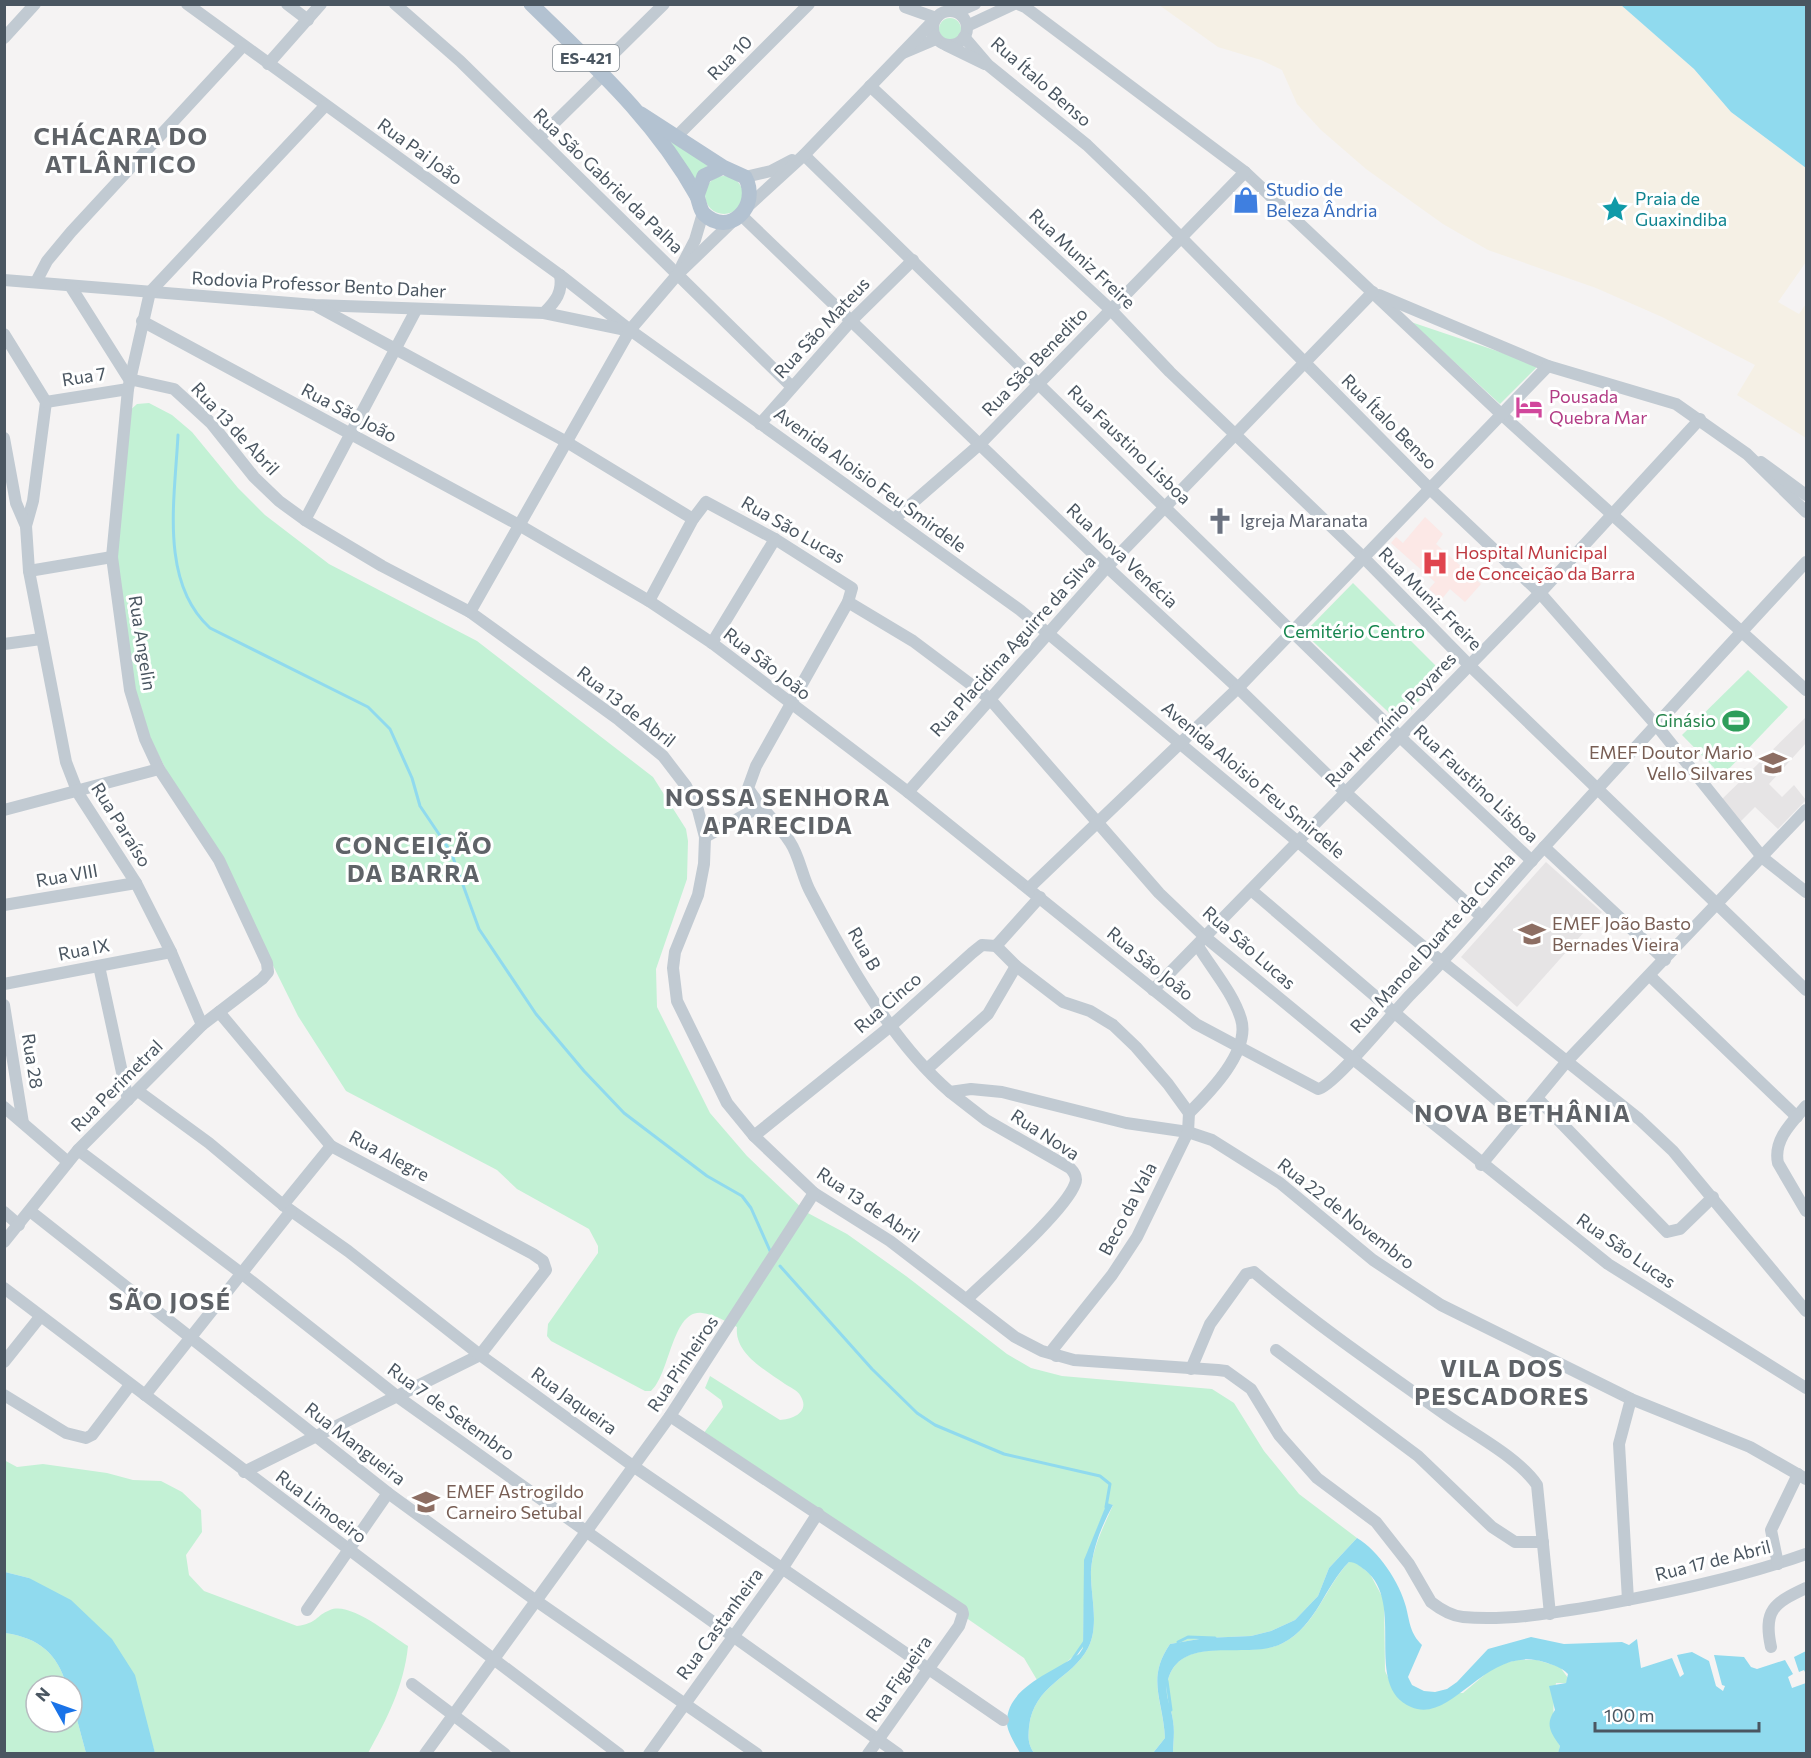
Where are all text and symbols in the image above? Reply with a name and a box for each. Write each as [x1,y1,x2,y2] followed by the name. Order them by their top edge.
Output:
[702,30,756,84] street label: Rua 10
[987,32,1096,131] street label: Rua Ítalo Benso
[553,45,619,71] road number: ES-421
[529,103,688,258] street label: Rua São Gabriel da Palha
[374,113,467,189] street label: Rua Pai João
[33,121,209,178] district label: CHÁCARA DO ATLÂNTICO
[1266,178,1377,221] place label: Studio de Beleza Ândria
[1231,185,1261,215] shop icon: Studio de Beleza Ândria
[1635,187,1727,230] place label: Praia de Guaxindiba
[1600,194,1630,224] place icon: Praia de Guaxindiba
[1025,204,1140,313] street label: Rua Muniz Freire
[191,266,447,302] street label: Rodovia Professor Bento Daher
[769,272,874,383] street label: Rua São Mateus
[977,302,1092,420] street label: Rua São Benedito
[60,362,107,390] street label: Rua 7
[1337,369,1442,474] street label: Rua Ítalo Benso
[187,377,284,479] street label: Rua 13 de Abril
[298,378,401,446] street label: Rua São João
[1063,380,1196,509] street label: Rua Faustino Lisboa
[1549,385,1647,428] place label: Pousada Quebra Mar
[1514,392,1544,422] hotel icon: Pousada Quebra Mar
[770,402,971,556] street label: Avenida Aloisio Feu Smirdele
[738,491,849,568] street label: Rua São Lucas
[1062,498,1183,612] street label: Rua Nova Venécia
[1205,506,1235,536] church icon: Igreja Maranata
[1240,509,1368,531] place label: Igreja Maranata
[1455,541,1635,584] place label: Hospital Municipal de Conceição da Barra
[1375,542,1487,654] street label: Rua Muniz Freire
[1420,548,1450,578] hospital icon: Hospital Municipal de Conceição da Barra
[925,550,1100,741] street label: Rua Placidina Aguirre da Silva
[125,594,161,692] street label: Rua Angelin
[1283,620,1425,642] park label: Cemitério Centro
[719,622,816,704] street label: Rua São João
[1320,647,1460,791] street label: Rua Hermínio Poyares
[573,661,680,752] street label: Rua 13 de Abril
[1158,696,1350,862] street label: Avenida Aloisio Feu Smirdele
[1721,706,1751,736] sports icon: Ginásio
[1655,709,1716,731] place label: Ginásio
[1410,720,1544,847] street label: Rua Faustino Lisboa
[1589,741,1753,784] place label: EMEF Doutor Mario Vello Silvares
[1758,748,1788,778] school or university icon: EMEF Doutor Mario Vello Silvares
[87,778,157,871] street label: Rua Paraíso
[665,782,891,839] district label: NOSSA SENHORA APARECIDA
[335,830,493,887] district label: CONCEIÇÃO DA BARRA
[1345,847,1519,1037] street label: Rua Manoel Duarte da Cunha
[34,859,99,891] street label: Rua VIII
[1199,901,1301,994] street label: Rua São Lucas
[1552,912,1691,955] place label: EMEF João Basto Bernades Vieira
[1517,919,1547,949] school or university icon: EMEF João Basto Bernades Vieira
[1103,922,1198,1005] street label: Rua São João
[844,923,886,974] street label: Rua B
[56,933,111,965] street label: Rua IX
[849,967,925,1037] street label: Rua Cinco
[18,1032,48,1090] street label: Rua 28
[66,1035,167,1136] street label: Rua Perimetral
[1414,1098,1632,1127] district label: NOVA BETHÂNIA
[1007,1104,1084,1164] street label: Rua Nova
[346,1125,433,1185] street label: Rua Alegre
[1274,1153,1420,1274] street label: Rua 22 de Novembro
[1093,1158,1161,1259] street label: Beco da Vala
[813,1162,924,1247] street label: Rua 13 de Abril
[1573,1208,1680,1292] street label: Rua São Lucas
[109,1286,232,1315] district label: SÃO JOSÉ
[642,1311,722,1416] street label: Rua Pinheiros
[1414,1353,1590,1410] district label: VILA DOS PESCADORES
[384,1358,519,1465] street label: Rua 7 de Setembro
[527,1362,622,1439] street label: Rua Jaqueira
[301,1397,410,1489] street label: Rua Mangueira
[272,1465,371,1547] street label: Rua Limoeiro
[446,1480,584,1523] place label: EMEF Astrogildo Carneiro Setubal
[411,1487,441,1517] school or university icon: EMEF Astrogildo Carneiro Setubal
[1653,1535,1773,1585] street label: Rua 17 de Abril
[671,1563,767,1684] street label: Rua Castanheira
[860,1631,936,1726] street label: Rua Figueira
[24,1674,84,1734] north arrow
[31,1683,53,1705] text: N
[1595,1695,1758,1733] scale bar
[1604,1704,1654,1726] text: 100 m

